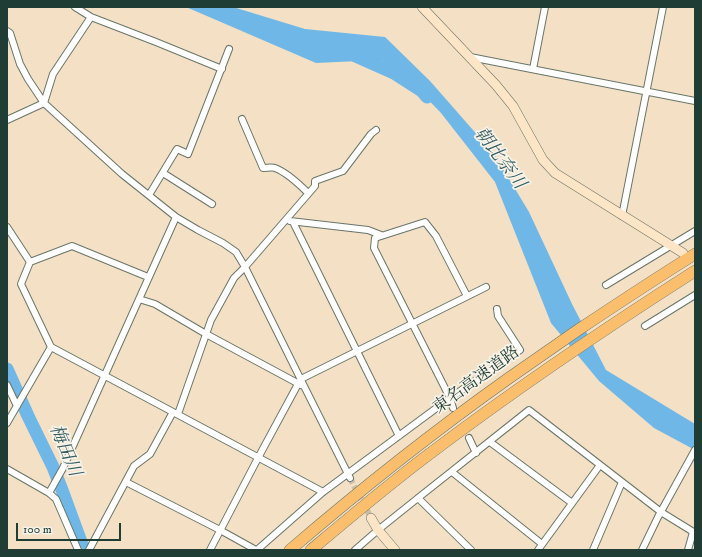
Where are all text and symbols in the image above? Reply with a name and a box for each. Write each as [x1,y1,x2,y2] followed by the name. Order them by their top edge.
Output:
[469,124,529,194] water label: 朝比奈川
[430,343,524,419] street label: 東名高速道路
[44,422,84,480] water label: 梅田川
[18,515,123,541] scale bar
[23,522,52,537] text: 100 m

